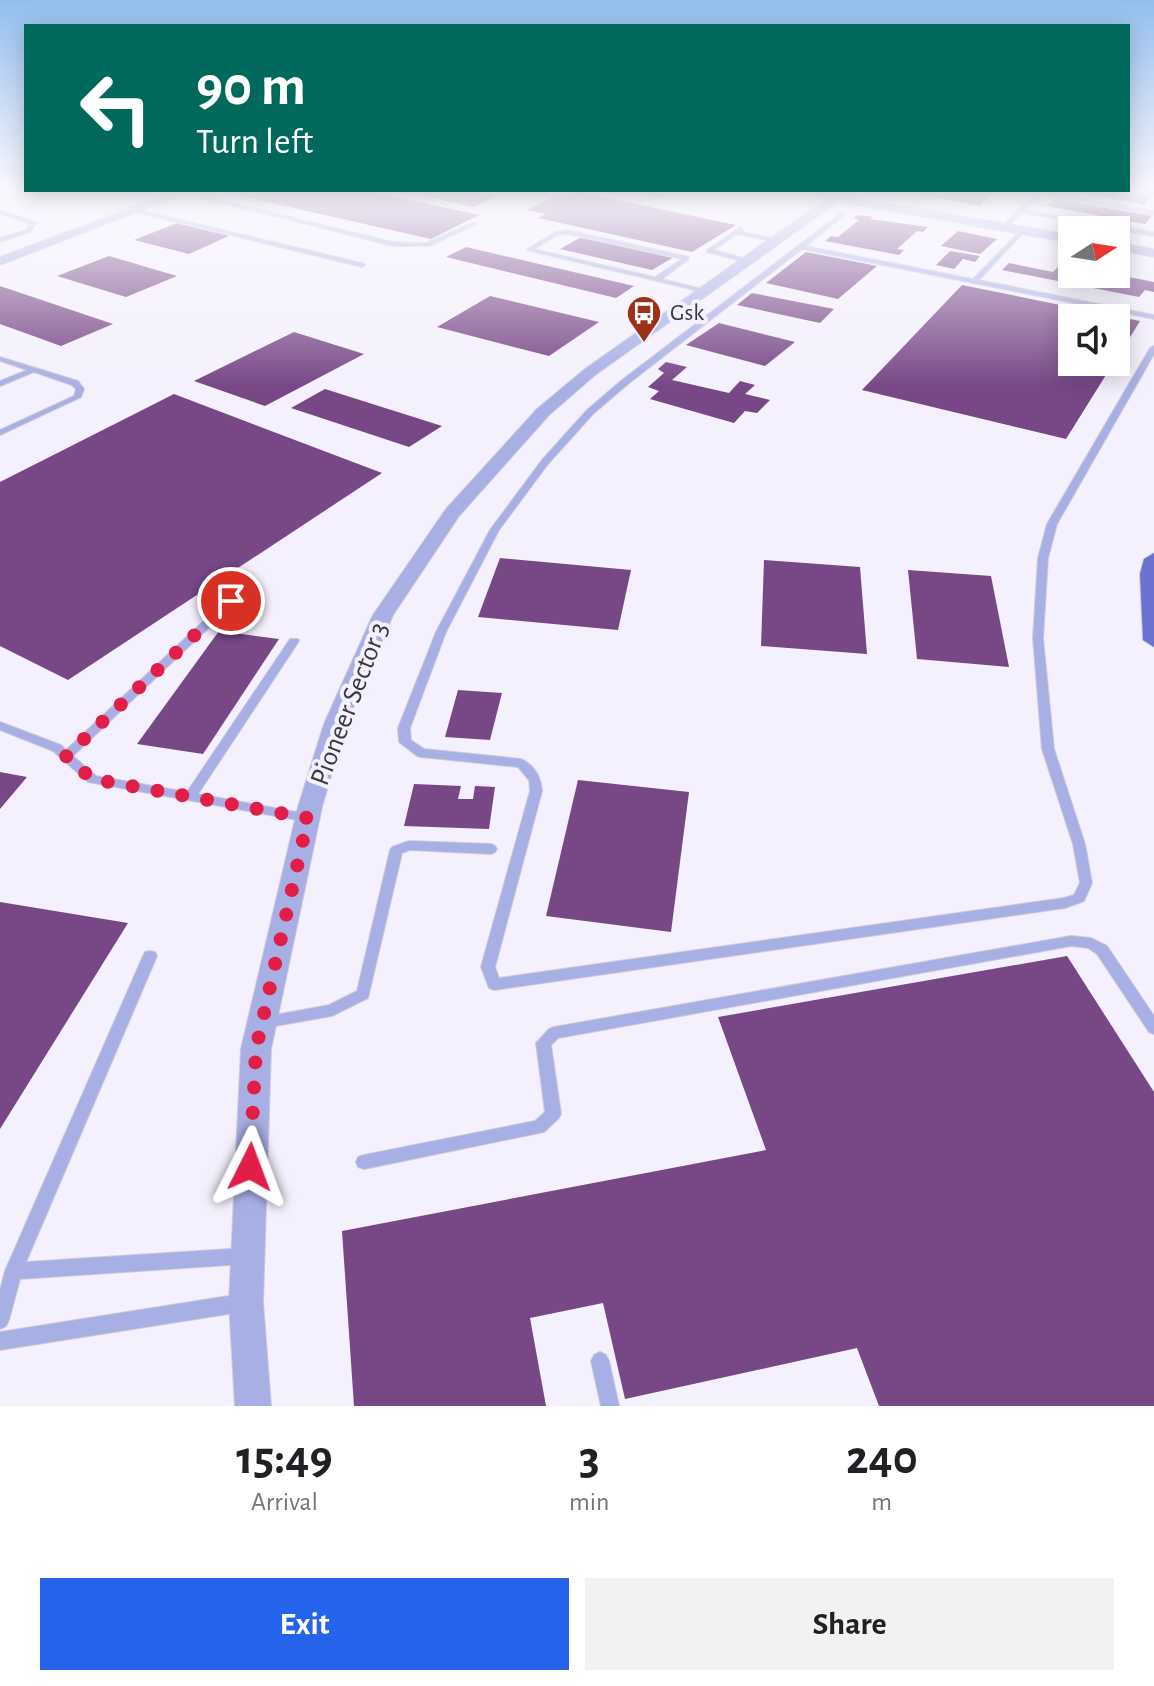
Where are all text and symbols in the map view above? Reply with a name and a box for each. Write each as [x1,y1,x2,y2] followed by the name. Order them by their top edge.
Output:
[64,56,168,160] icon: left
[196,59,306,115] text: 90 m
[196,124,313,160] text: Turn left
[1058,216,1130,288] north arrow
[1058,216,1130,376] map controls
[625,294,663,344] bus stop icon: Gsk
[670,301,704,325] place label: Gsk
[1058,304,1130,376] button: sound
[197,567,265,635] pin
[209,579,253,623] icon: arrive
[306,619,394,789] street label: Pioneer Sector 3
[208,1125,292,1209] position arrow
[236,1435,333,1483] text: 15:49
[579,1435,600,1483] text: 3
[846,1435,918,1483] text: 240
[251,1489,318,1515] text: Arrival
[569,1489,610,1515] text: min
[871,1489,892,1515] text: m
[40,1578,569,1670] button: Exit
[585,1578,1114,1670] button: Share

